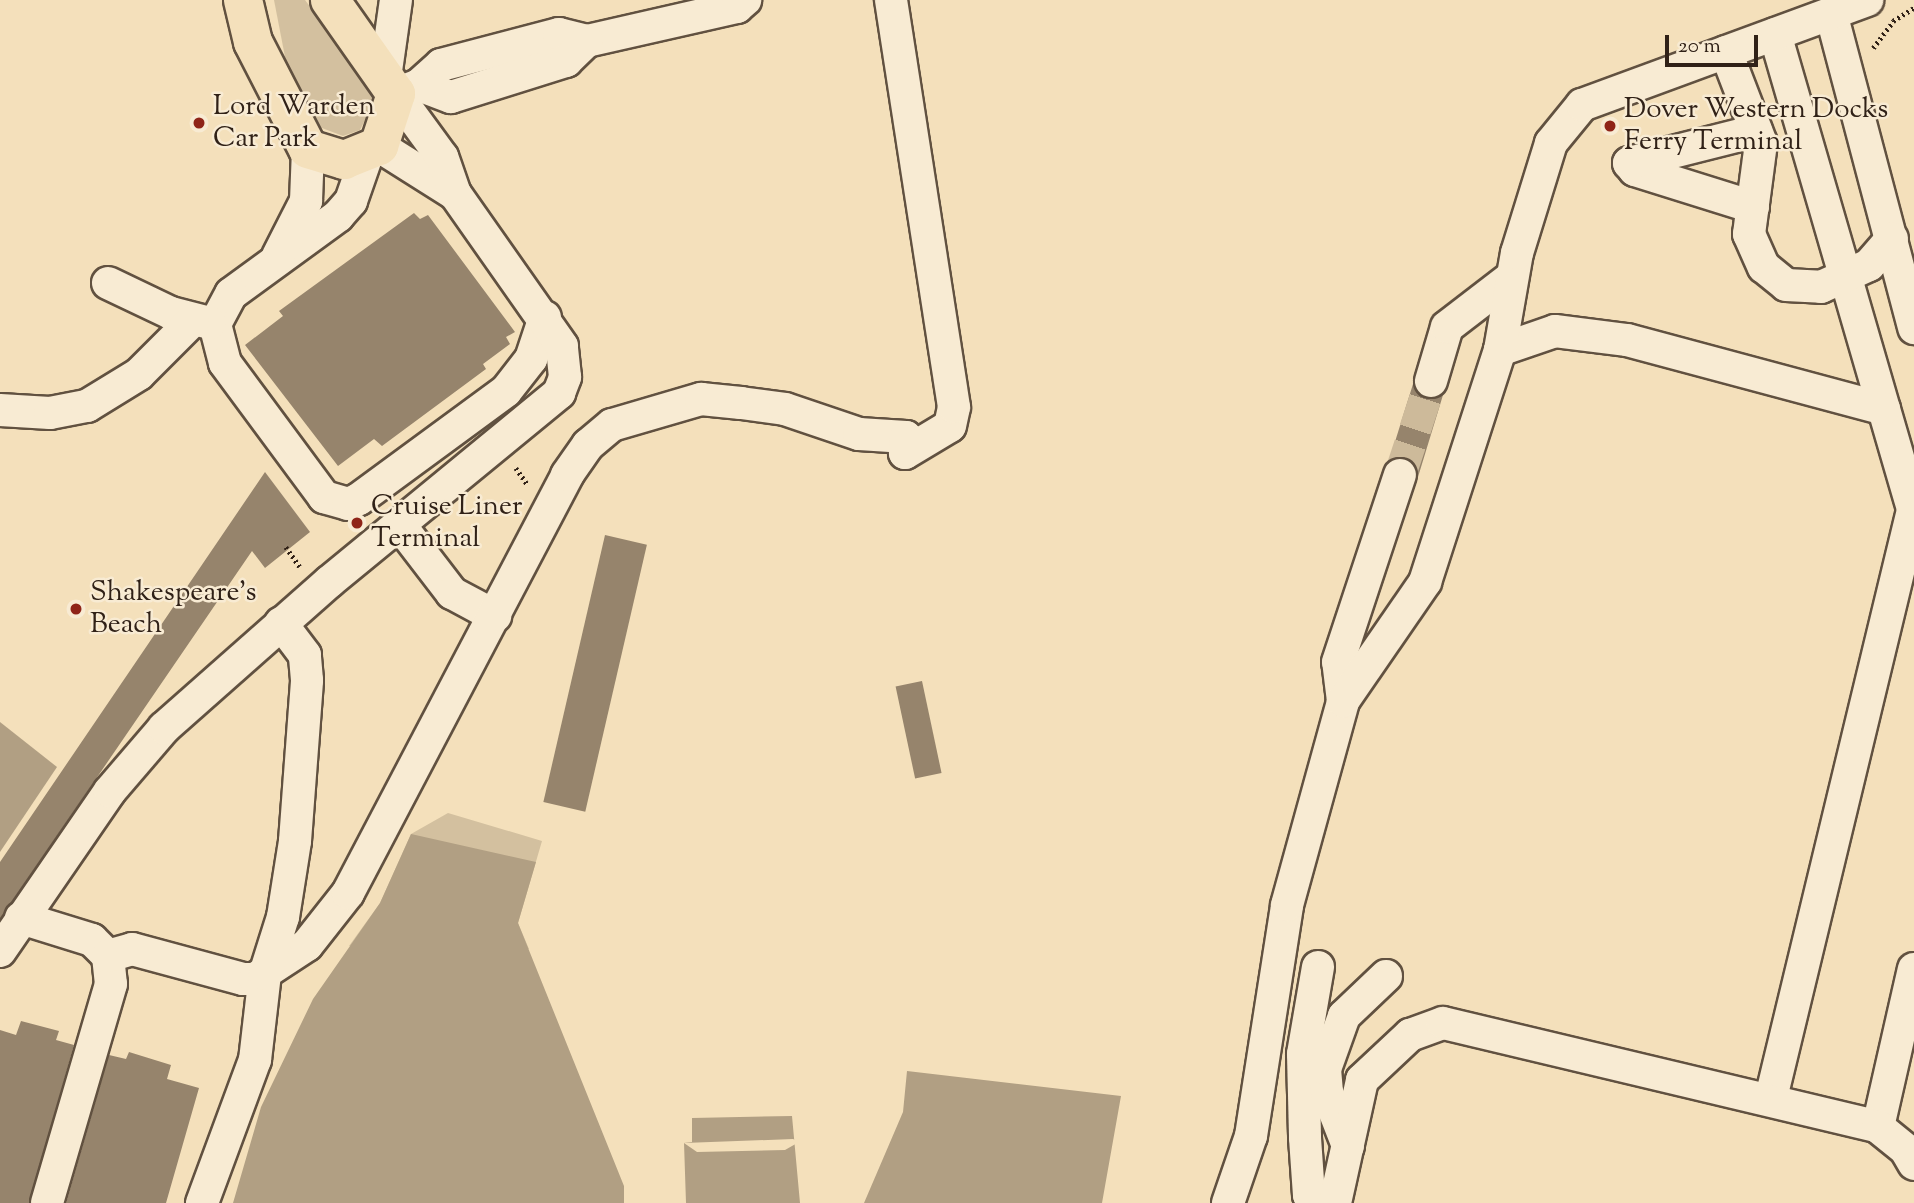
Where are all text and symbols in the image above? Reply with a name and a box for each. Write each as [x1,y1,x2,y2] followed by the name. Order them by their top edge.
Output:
[1669,21,1762,65] scale bar
[1678,32,1721,62] text: 20 m
[213,90,375,156] place label: Lord Warden Car Park
[1624,93,1888,159] place label: Dover Western Docks Ferry Terminal
[191,115,207,131] marker: Lord Warden Car Park
[1602,118,1618,134] marker: Dover Western Docks Ferry Terminal
[371,490,522,556] place label: Cruise Liner Terminal
[349,515,365,531] marker: Cruise Liner Terminal
[90,576,257,642] place label: Shakespeare's Beach
[68,601,84,617] marker: Shakespeare's Beach

